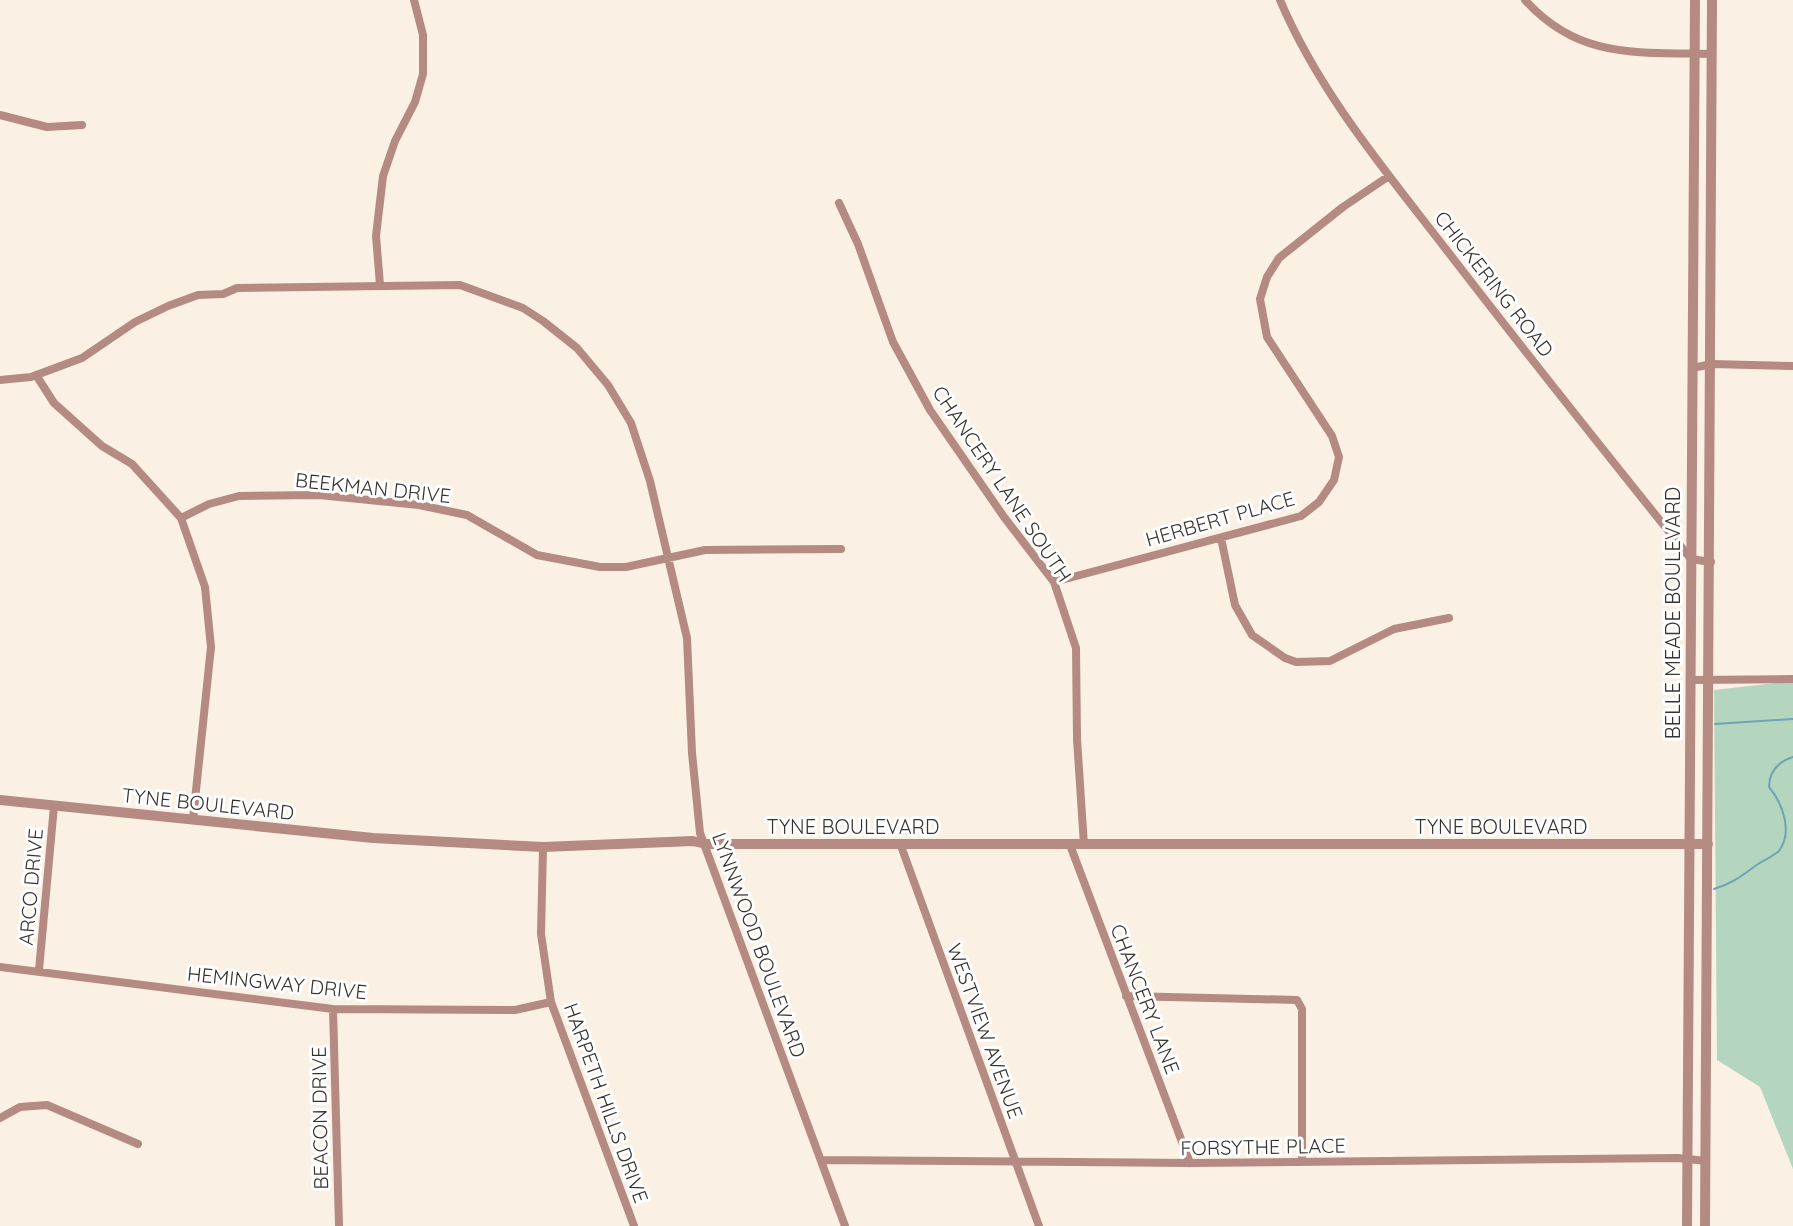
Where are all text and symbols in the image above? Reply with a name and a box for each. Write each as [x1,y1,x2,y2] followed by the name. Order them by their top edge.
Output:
[1430,206,1559,362] street label: CHICKERING ROAD
[927,381,1077,587] street label: CHANCERY LANE SOUTH
[294,467,452,508] street label: BEEKMAN DRIVE
[1142,485,1297,552] street label: HERBERT PLACE
[1660,487,1685,739] street label: BELLE MEADE BOULEVARD
[121,782,295,825] street label: TYNE BOULEVARD
[767,814,939,839] street label: TYNE BOULEVARD
[1415,814,1587,839] street label: TYNE BOULEVARD
[13,827,48,947] street label: ARCO DRIVE
[707,829,812,1061] street label: LYNNWOOD BOULEVARD
[1105,920,1186,1077] street label: CHANCERY LANE
[942,940,1029,1122] street label: WESTVIEW AVENUE
[186,961,368,1004] street label: HEMINGWAY DRIVE
[559,1000,654,1206] street label: HARPETH HILLS DRIVE
[306,1046,333,1190] street label: BEACON DRIVE
[1180,1133,1346,1160] street label: FORSYTHE PLACE

